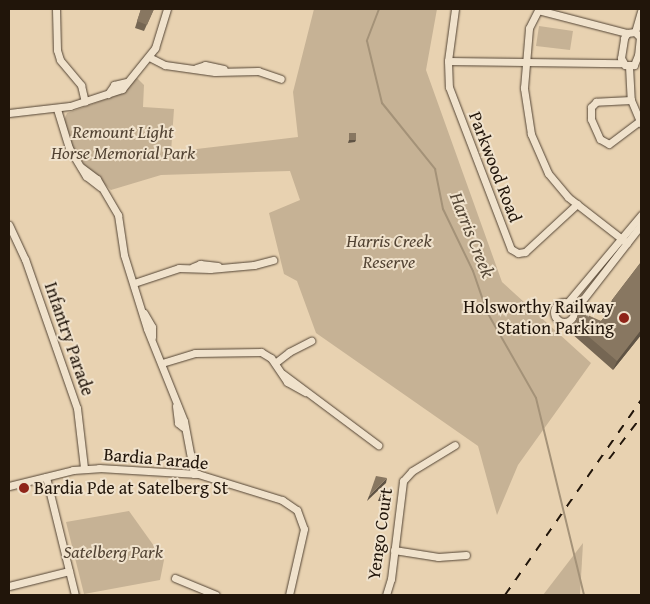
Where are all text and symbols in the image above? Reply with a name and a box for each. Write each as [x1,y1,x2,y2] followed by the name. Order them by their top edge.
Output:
[464,109,526,225] street label: Parkwood Road
[51,122,195,164] park label: Remount Light Horse Memorial Park
[445,189,499,281] water label: Harris Creek
[346,231,432,274] park label: Harris Creek Reserve
[39,279,99,399] street label: Infantry Parade
[463,297,614,340] place label: Holsworthy Railway Station Parking
[618,312,630,324] marker: Holsworthy Railway Station Parking
[103,444,209,474] street label: Bardia Parade
[34,477,228,499] place label: Bardia Pde at Satelberg St
[18,482,30,494] marker: Bardia Pde at Satelberg St
[363,487,397,581] street label: Yengo Court
[63,541,163,563] park label: Satelberg Park

